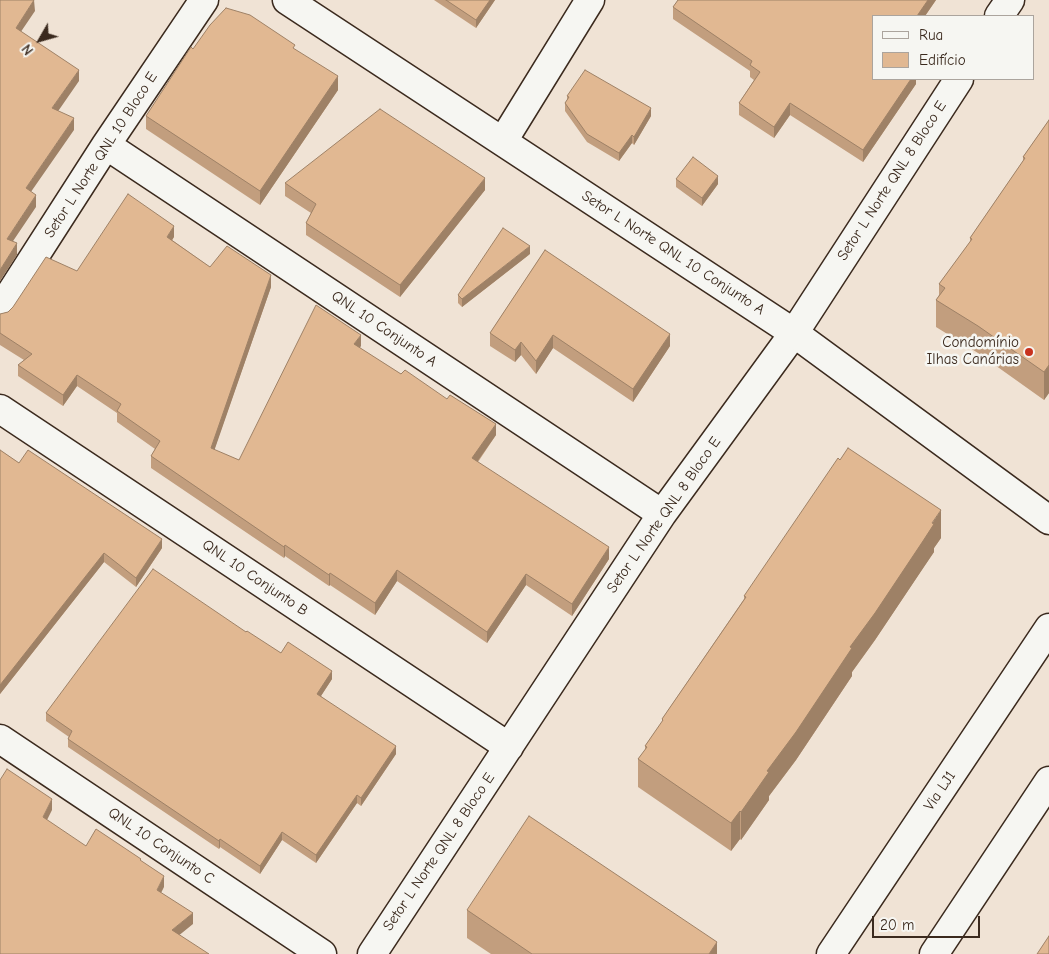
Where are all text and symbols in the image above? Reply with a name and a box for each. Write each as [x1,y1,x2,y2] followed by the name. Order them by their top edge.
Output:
[15,15,65,65] north arrow
[872,15,1034,80] legend
[919,26,943,44] text: Rua
[18,41,37,58] text: N
[919,51,966,69] text: Edifício
[41,69,161,241] street label: Setor L Norte QNL 10 Bloco E
[834,98,950,264] street label: Setor L Norte QNL 8 Bloco E
[578,187,768,319] street label: Setor L Norte QNL 10 Conjunto A
[328,287,440,371] street label: QNL 10 Conjunto A
[926,334,1019,369] place label: Condomínio Ilhas Canárias
[1023,346,1035,358] marker: Condomínio Ilhas Canárias
[603,433,725,597] street label: Setor L Norte QNL 8 Bloco E
[199,536,311,620] street label: QNL 10 Conjunto B
[920,768,960,814] street label: Via LJ1
[379,770,499,934] street label: Setor L Norte QNL 8 Bloco E
[105,804,217,888] street label: QNL 10 Conjunto C
[874,906,982,938] scale bar
[880,916,914,934] text: 20 m

